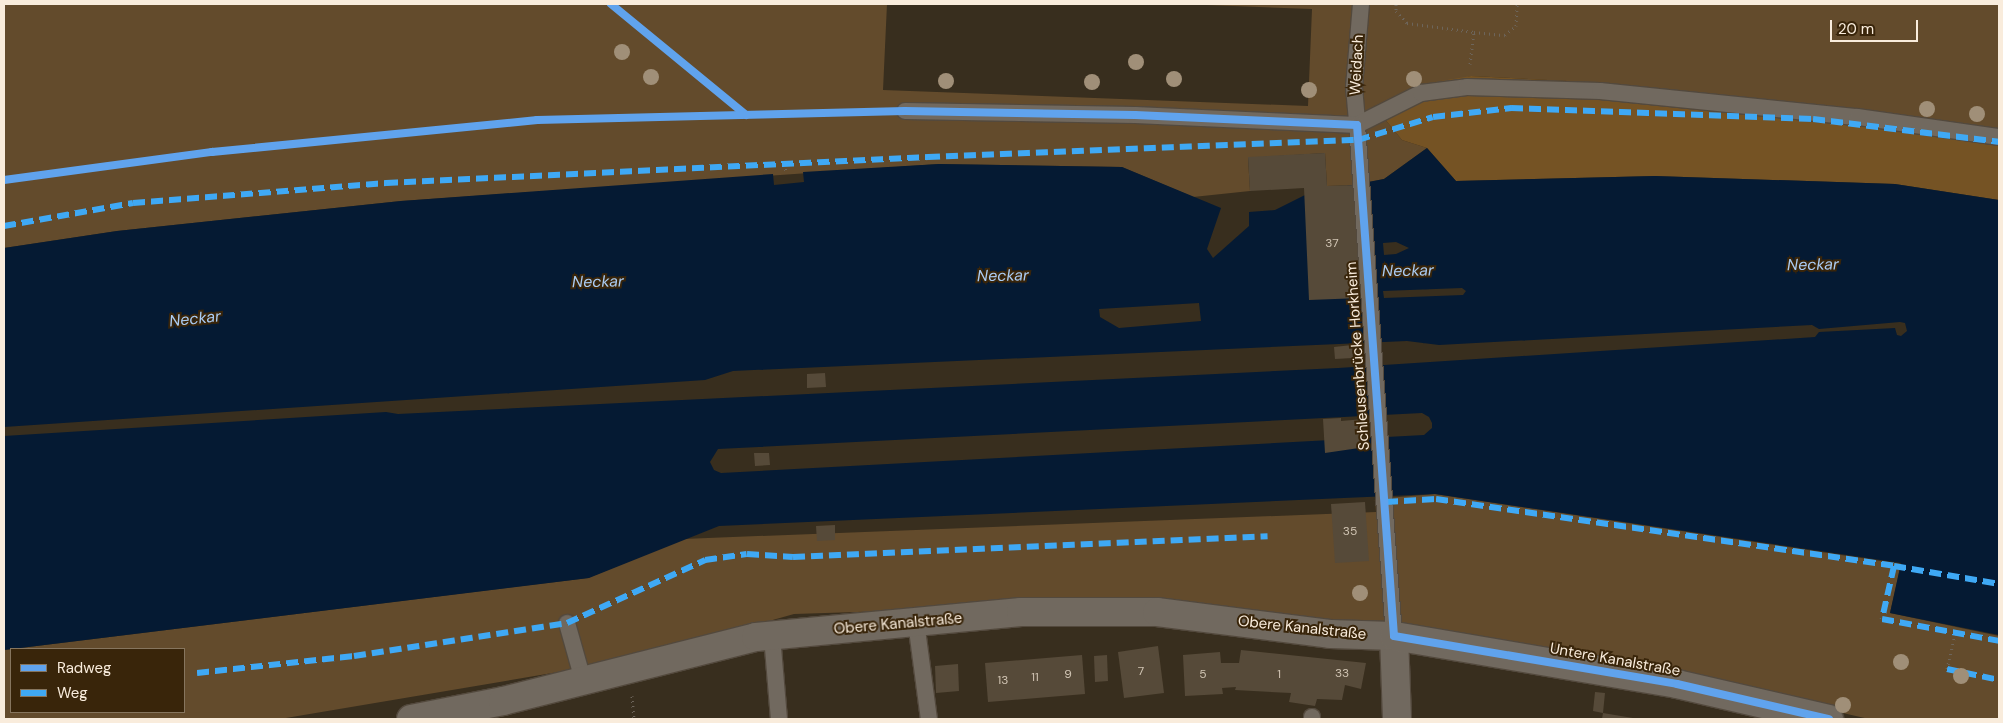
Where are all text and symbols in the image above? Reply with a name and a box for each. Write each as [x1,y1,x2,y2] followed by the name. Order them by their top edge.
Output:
[1833,10,1920,42] scale bar
[1838,19,1874,39] text: 20 m
[1346,34,1368,96] street label: Weidach
[1325,237,1339,251] house number: 37
[1787,255,1839,275] water label: Neckar
[1342,261,1374,451] street label: Schleusenbrücke Horkheim
[1382,261,1434,281] water label: Neckar
[977,266,1029,286] water label: Neckar
[572,272,624,292] water label: Neckar
[168,307,222,331] water label: Neckar
[1343,525,1357,539] house number: 35
[833,609,963,639] street label: Obere Kanalstraße
[1237,612,1367,644] street label: Obere Kanalstraße
[1548,640,1682,680] street label: Untere Kanalstraße
[10,648,185,713] legend
[57,658,111,678] text: Radweg
[1138,665,1144,679] house number: 7
[1335,667,1349,681] house number: 33
[1064,668,1072,682] house number: 9
[1199,668,1207,682] house number: 5
[1277,668,1281,682] house number: 1
[1031,671,1039,685] house number: 11
[998,674,1008,688] house number: 13
[57,683,88,703] text: Weg

